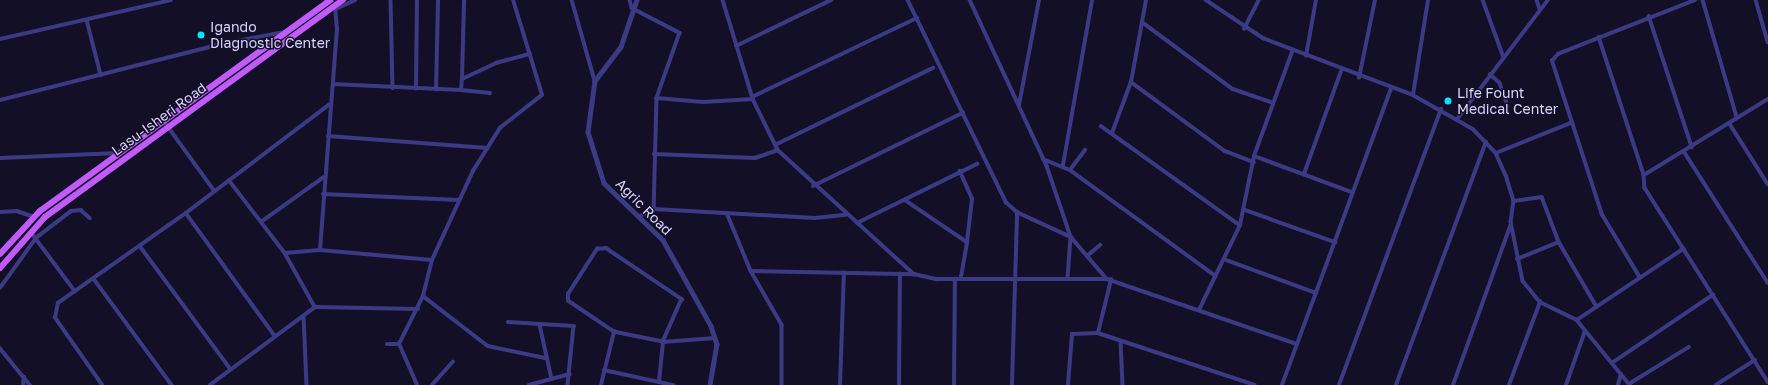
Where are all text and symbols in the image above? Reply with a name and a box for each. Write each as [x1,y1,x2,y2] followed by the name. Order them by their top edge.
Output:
[210,19,330,52] place label: Igando Diagnostic Center
[195,29,207,41] marker: Igando Diagnostic Center
[108,79,210,159] street label: Lasu-Isheri Road
[1457,85,1558,118] place label: Life Fount Medical Center
[1442,95,1454,107] marker: Life Fount Medical Center
[612,175,676,239] street label: Agric Road

